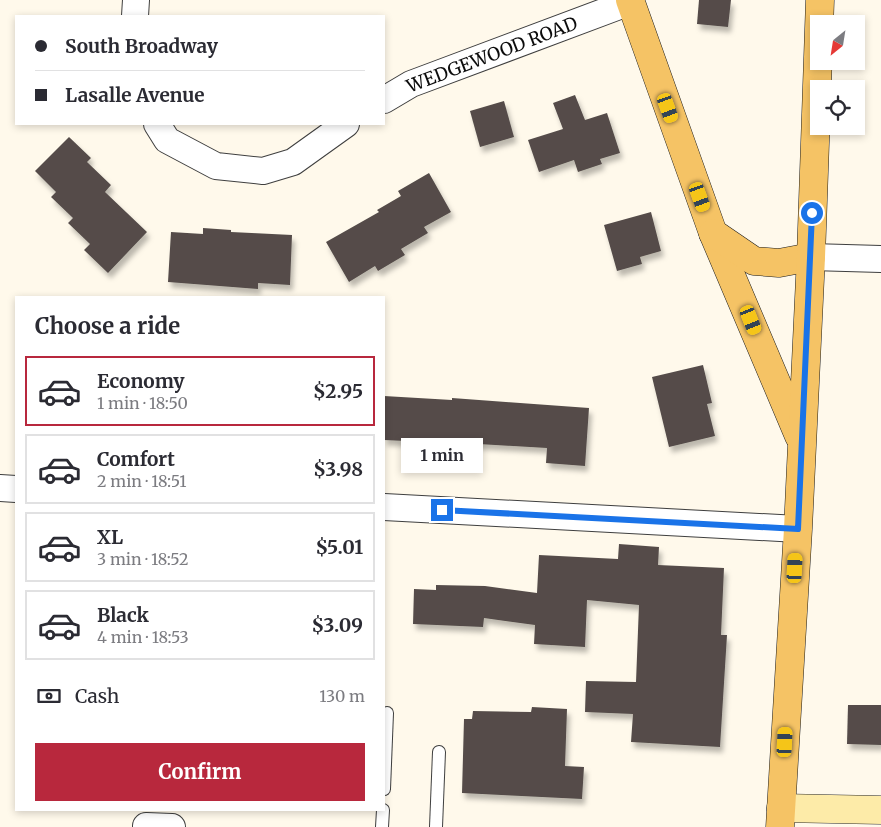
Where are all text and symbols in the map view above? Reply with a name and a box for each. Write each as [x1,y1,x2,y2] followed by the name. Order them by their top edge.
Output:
[402,11,581,98] street label: WEDGEWOOD ROAD
[810,15,865,70] north arrow
[810,15,865,135] map controls
[65,34,218,58] text: South Broadway
[810,80,865,135] button: locate
[65,83,205,107] text: Lasalle Avenue
[655,91,680,125] car
[687,180,712,214] car
[801,202,823,224] route start
[738,303,763,337] car
[35,312,180,340] text: Choose a ride
[37,369,82,414] icon: car
[97,369,185,393] text: Economy
[313,379,363,403] text: $2.95
[97,393,188,413] text: 1 min · 18:50
[401,438,483,472] callout: 1 min
[420,445,464,465] text: 1 min
[37,447,82,492] icon: car
[97,447,175,471] text: Comfort
[313,457,363,481] text: $3.98
[97,471,186,491] text: 2 min · 18:51
[431,499,453,521] route end
[37,525,82,570] icon: car
[97,525,123,549] text: XL
[316,535,363,559] text: $5.01
[97,549,189,569] text: 3 min · 18:52
[786,553,803,583] car
[37,603,82,648] icon: car
[97,603,149,627] text: Black
[312,613,363,637] text: $3.09
[97,627,189,647] text: 4 min · 18:53
[35,682,63,710] icon: cash
[75,684,119,708] text: Cash
[319,686,365,706] text: 130 m
[776,727,793,757] car
[35,743,365,801] button: Confirm

